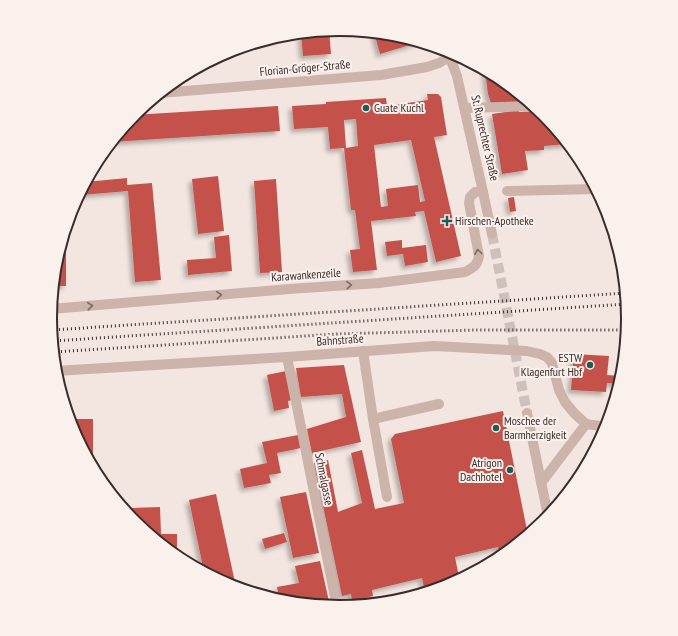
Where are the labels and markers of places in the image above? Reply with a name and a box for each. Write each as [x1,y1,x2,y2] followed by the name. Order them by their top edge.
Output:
[374,100,424,115] place label: Guate Kuchl
[361,103,371,113] marker: Guate Kuchl
[455,213,534,228] place label: Hirschen-Apotheke
[442,216,452,226] marker: Hirschen-Apotheke
[521,350,583,379] place label: ESTW Klagenfurt Hbf
[585,360,595,370] marker: ESTW Klagenfurt Hbf
[504,413,567,442] place label: Moschee der Barmherzigkeit
[491,423,501,433] marker: Moschee der Barmherzigkeit
[460,455,502,484] place label: Atrigon Dachhotel
[505,465,515,475] marker: Atrigon Dachhotel

